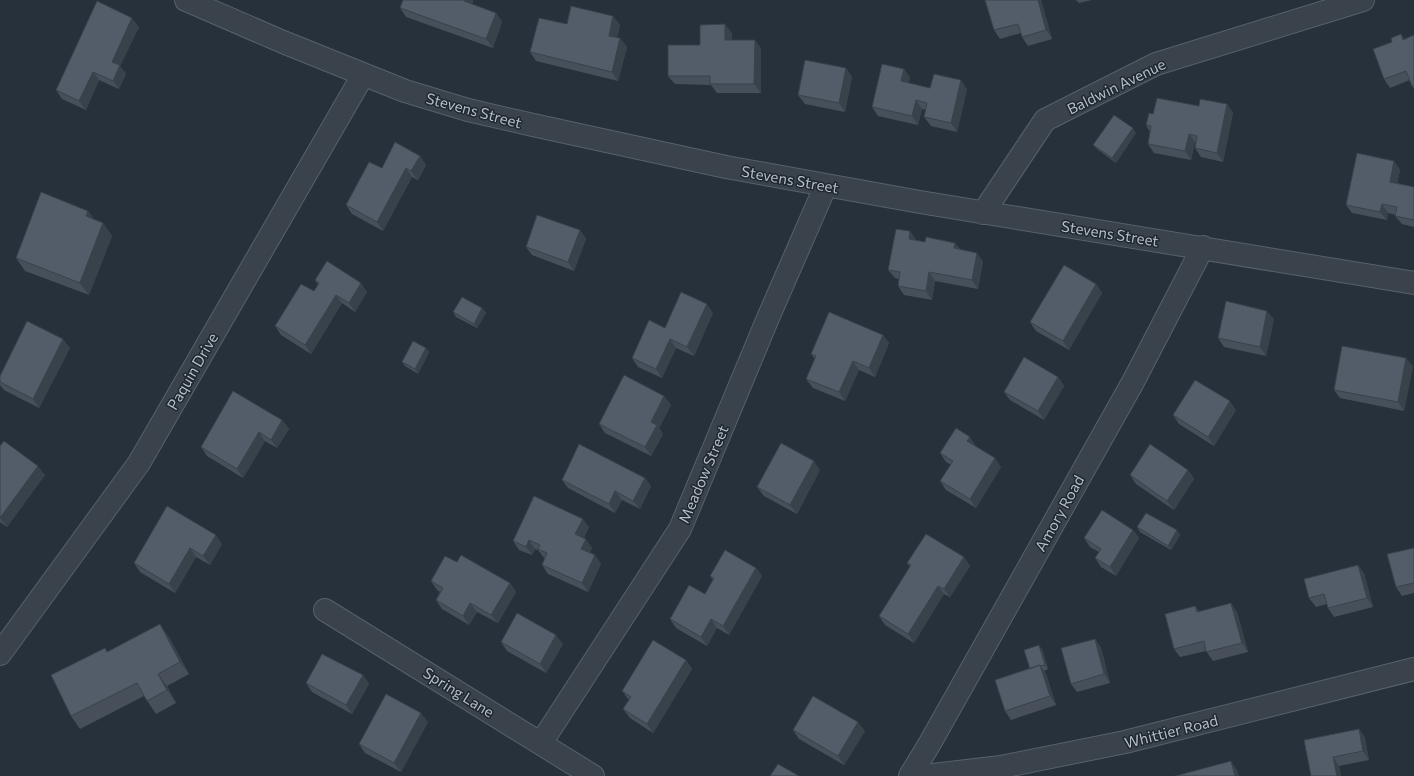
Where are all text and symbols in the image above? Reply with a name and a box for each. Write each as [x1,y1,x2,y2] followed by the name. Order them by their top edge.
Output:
[1064,54,1168,118] street label: Baldwin Avenue
[424,89,524,131] street label: Stevens Street
[740,162,840,196] street label: Stevens Street
[1060,216,1160,250] street label: Stevens Street
[163,329,221,413] street label: Paquin Drive
[674,422,732,526] street label: Meadow Street
[1031,472,1087,554] street label: Amory Road
[420,663,498,721] street label: Spring Lane
[1122,711,1220,751] street label: Whittier Road

